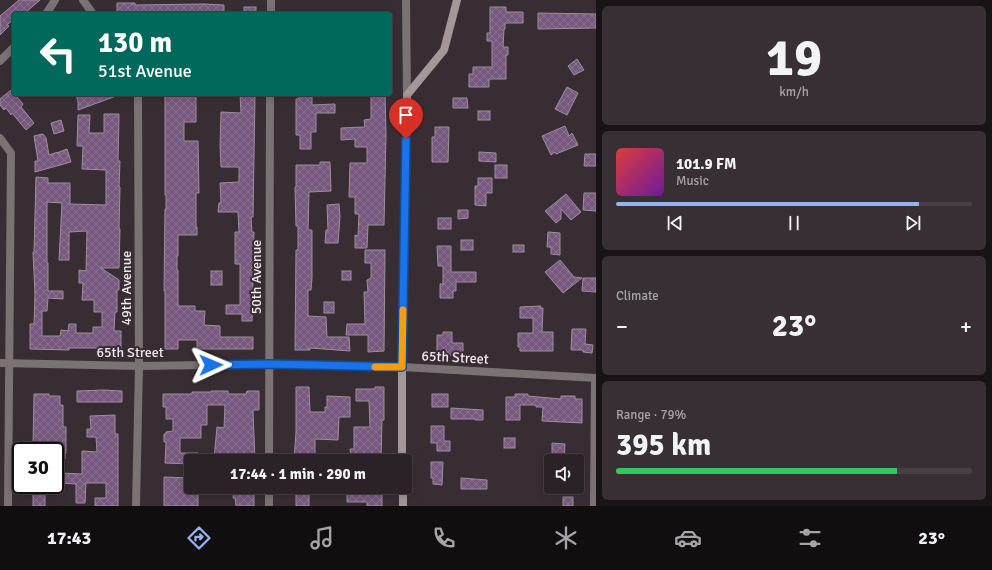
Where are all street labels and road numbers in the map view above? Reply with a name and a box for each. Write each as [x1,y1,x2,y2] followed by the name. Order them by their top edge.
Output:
[248,240,265,314] street label: 50th Avenue
[118,251,135,325] street label: 49th Avenue
[96,344,164,361] street label: 65th Street
[421,347,489,368] street label: 65th Street

